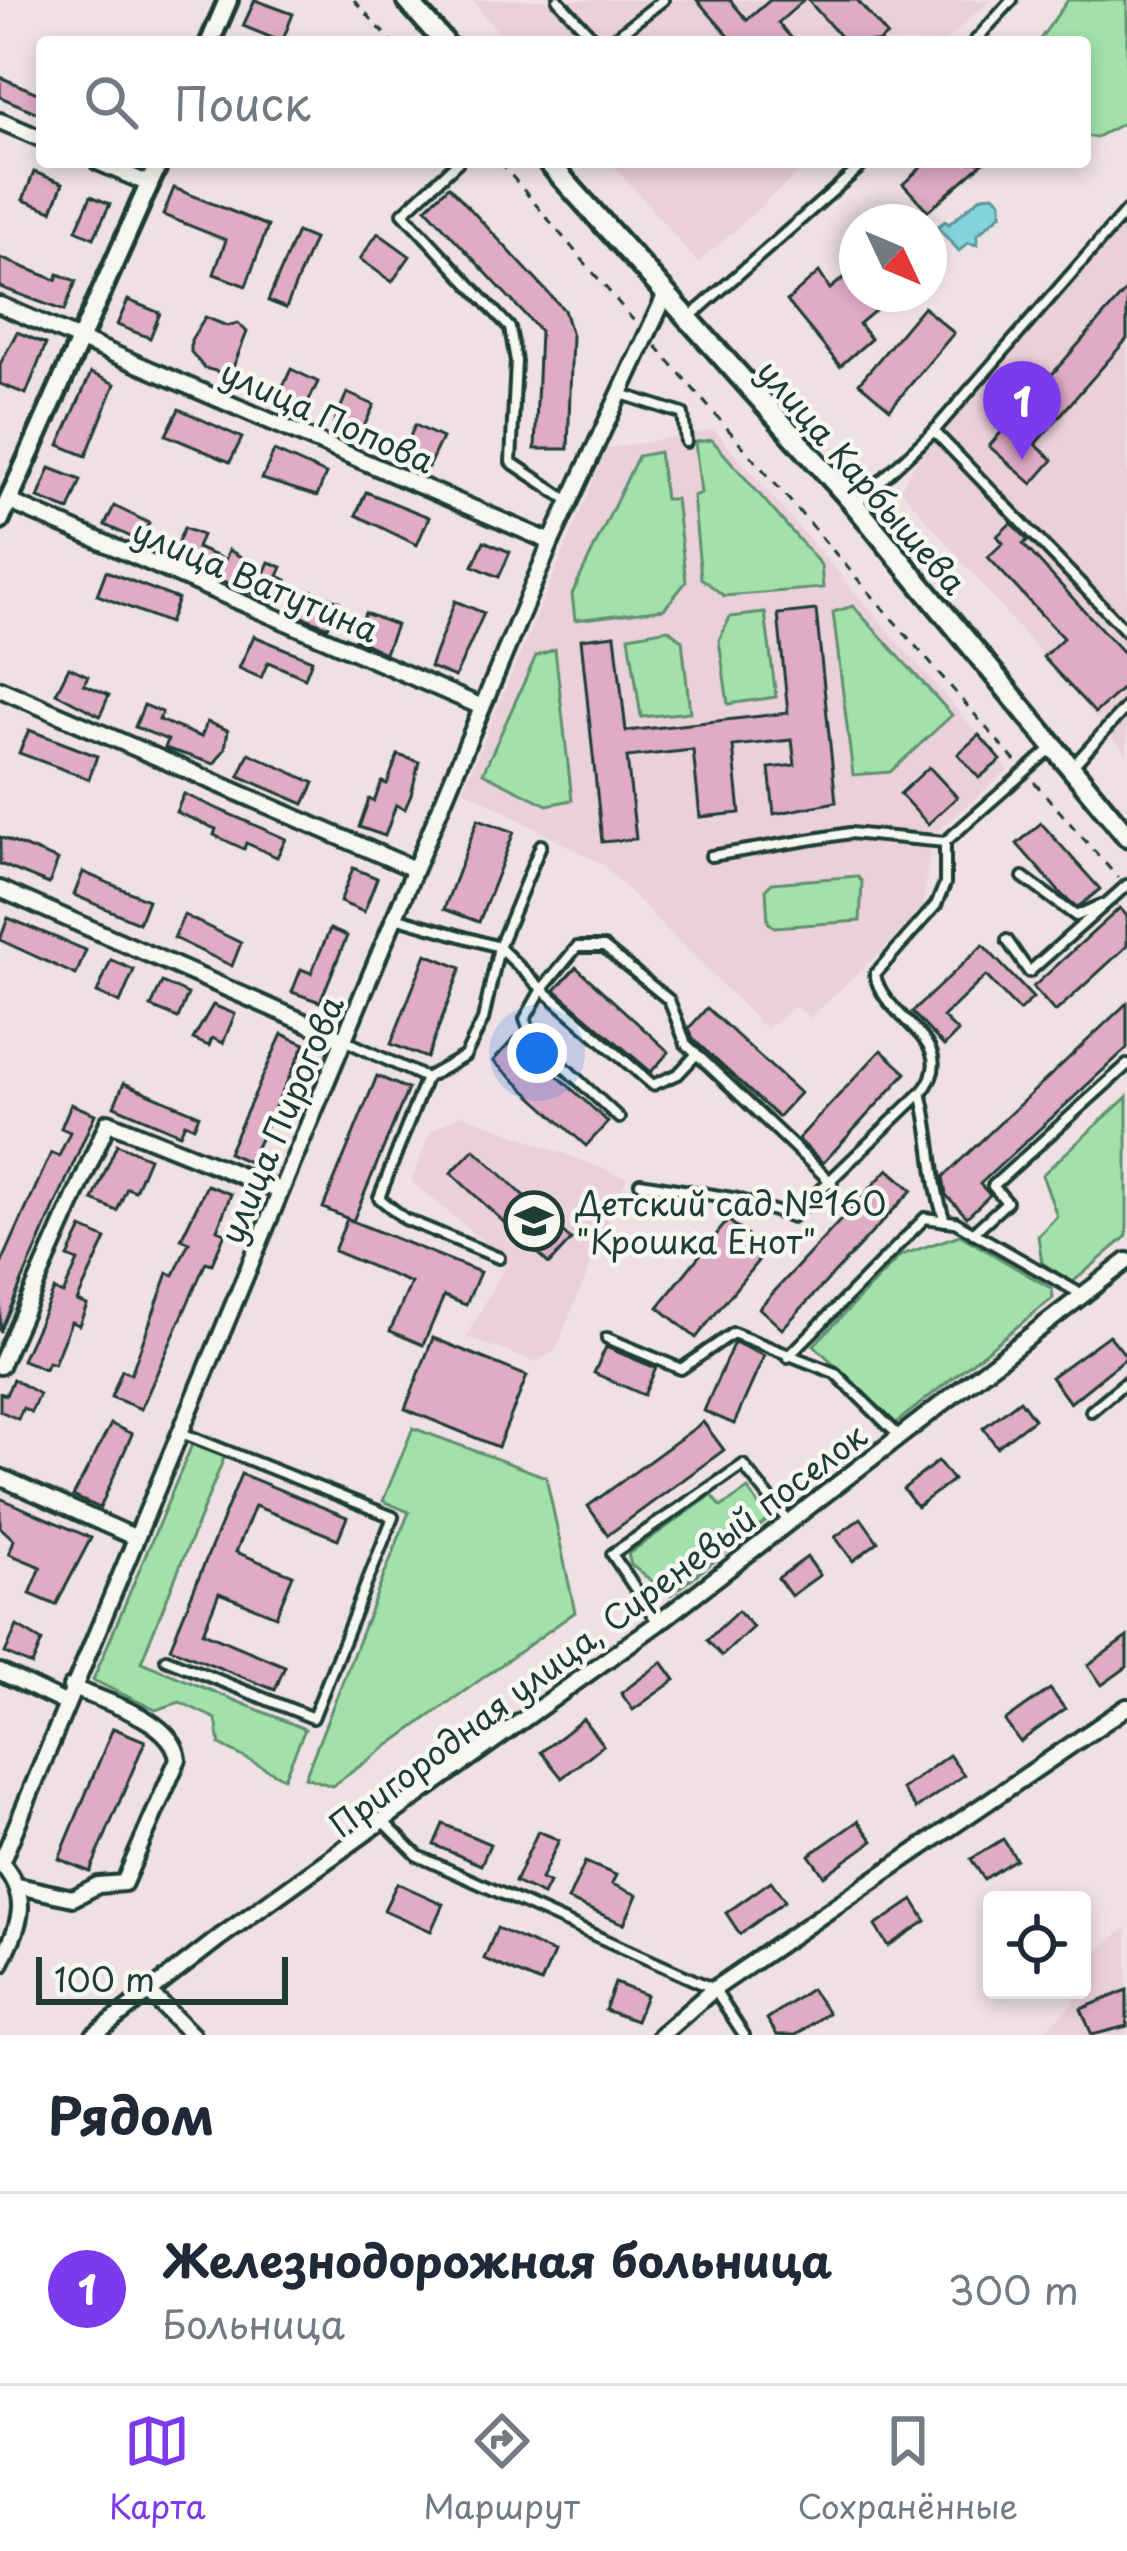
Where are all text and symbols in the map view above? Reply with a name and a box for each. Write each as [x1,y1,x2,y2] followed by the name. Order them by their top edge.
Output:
[36,36,1091,168] search box
[174,68,311,136] text: Поиск
[78,69,144,135] icon: search
[839,204,947,312] north arrow
[213,346,443,485] street label: улица Попова
[746,347,980,605] street label: улица Карбышева
[983,361,1061,460] pin: 1
[125,505,387,653] street label: улица Ватутина
[205,987,355,1251] street label: улица Пирогова
[507,1023,567,1083] your location
[575,1177,886,1265] place label: Детский сад №160 "Крошка Енот"
[503,1190,565,1252] school or university icon: Детский сад №160 "Крошка Енот"
[318,1410,877,1848] street label: Пригородная улица, Сиреневый поселок
[983,1891,1091,1999] map controls
[983,1891,1091,1999] button: locate
[36,1951,288,2004] scale bar
[54,1953,155,2003] text: 100 m
[48,2075,214,2152] text: Рядом
[162,2225,832,2293] text: Железнодорожная больница
[78,2259,96,2318] text: 1
[948,2259,1079,2318] text: 300 m
[162,2293,345,2352] text: Больница
[109,2408,206,2530] tab: Карта
[424,2408,580,2530] tab: Маршрут
[797,2408,1018,2530] tab: Сохранённые

